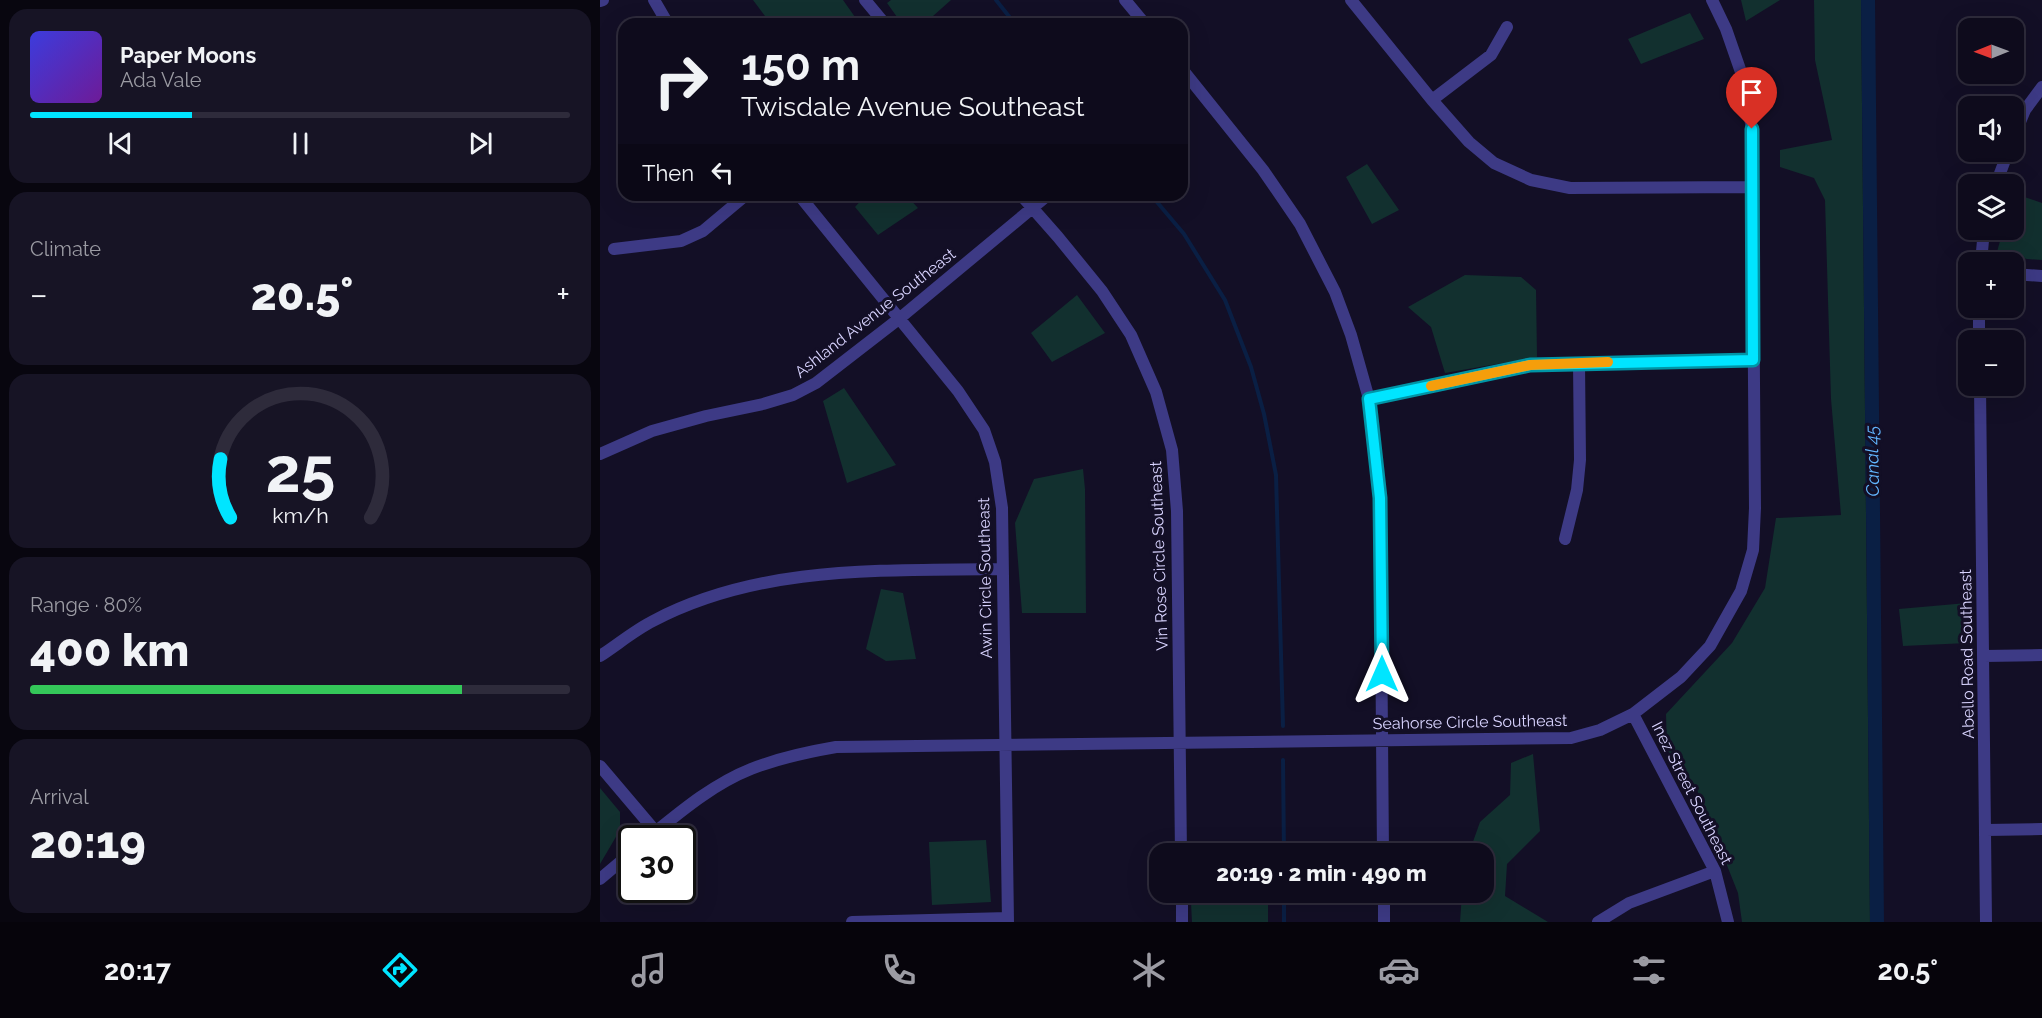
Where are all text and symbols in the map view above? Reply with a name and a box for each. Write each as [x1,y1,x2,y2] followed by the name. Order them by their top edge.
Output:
[1958,18,2024,84] north arrow
[1958,18,2024,396] map controls
[741,41,860,90] text: 150 m
[120,42,256,68] text: Paper Moons
[642,42,720,120] icon: right
[1726,67,1777,129] pin
[120,68,202,92] text: Ada Vale
[1735,76,1768,109] icon: arrive
[741,91,1084,122] text: Twisdale Avenue Southeast
[1958,96,2024,162] button: sound
[104,127,137,160] icon: previous
[284,127,317,160] icon: pause
[464,127,497,160] icon: next
[706,156,739,189] icon: left
[642,160,694,186] text: Then
[1958,174,2024,240] button: layers
[30,237,101,261] text: Climate
[791,244,960,382] street label: Ashland Avenue Southeast
[1958,252,2024,318] button: +
[251,268,353,321] text: 20.5°
[30,275,48,314] text: −
[556,275,570,314] text: +
[1958,330,2024,396] button: −
[1861,425,1883,497] water label: Canal 45
[265,433,335,507] text: 25
[1146,460,1172,651] street label: Vin Rose Circle Southeast
[974,497,996,659] street label: Awin Circle Southeast
[272,503,328,528] text: km/h
[1956,568,1978,739] street label: Abello Road Southeast
[30,593,142,617] text: Range · 80%
[30,624,189,677] text: 400 km
[1350,642,1414,706] position arrow
[1373,711,1568,733] street label: Seahorse Circle Southeast
[1648,718,1737,868] street label: Inez Street Southeast
[30,785,89,809] text: Arrival
[30,816,146,869] text: 20:19
[618,825,696,903] speed limit sign: 30
[1216,860,1427,886] text: 20:19 · 2 min · 490 m
[379,949,421,991] icon: directions
[628,949,670,991] icon: music
[878,949,920,991] icon: phone
[1128,949,1170,991] icon: climate
[1378,949,1420,991] icon: car
[1628,949,1670,991] icon: filters
[104,955,171,986] text: 20:17
[1877,955,1938,986] text: 20.5°

